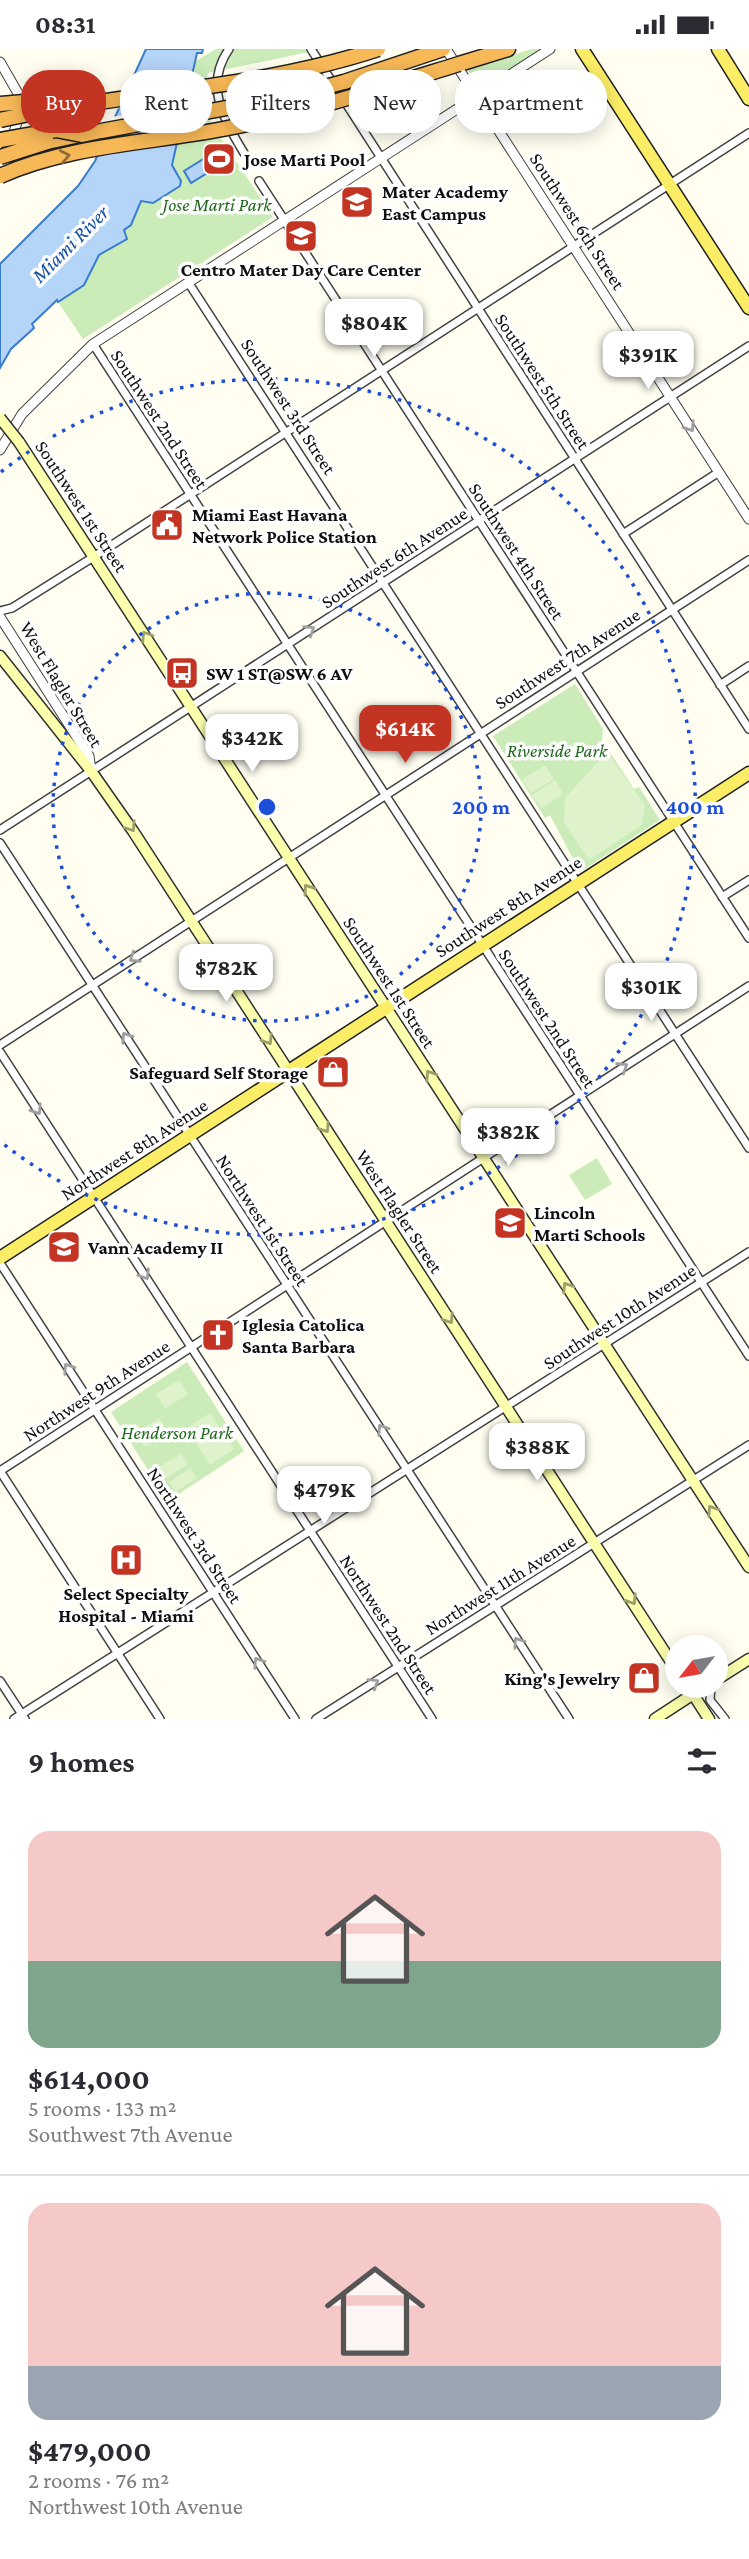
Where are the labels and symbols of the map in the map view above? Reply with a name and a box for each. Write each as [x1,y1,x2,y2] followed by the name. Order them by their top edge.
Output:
[200,140,238,178] sports icon: Jose Marti Pool
[59,149,71,164] one-way arrow
[242,149,366,170] place label: Jose Marti Pool
[526,149,630,294] street label: Southwest 6th Street
[382,181,509,224] place label: Mater Academy East Campus
[338,183,376,221] school or university icon: Mater Academy East Campus
[160,194,272,215] park label: Jose Marti Park
[26,200,114,288] water label: Miami River
[282,217,320,255] school or university icon: Centro Mater Day Care Center
[181,259,422,280] place label: Centro Mater Day Care Center
[325,299,423,359] pin: $804K
[491,309,595,454] street label: Southwest 5th Street
[599,331,697,391] pin: $391K
[237,334,341,479] street label: Southwest 3rd Street
[107,346,213,493] street label: Southwest 2nd Street
[681,420,694,433] one-way arrow
[31,437,132,577] street label: Southwest 1st Street
[465,479,569,624] street label: Southwest 4th Street
[317,502,471,612] street label: Southwest 6th Avenue
[192,504,377,547] place label: Miami East Havana Network Police Station
[148,506,186,544] public building icon: Miami East Havana Network Police Station
[491,604,644,713] street label: Southwest 7th Avenue
[16,618,108,751] street label: West Flagler Street
[302,626,315,639] one-way arrow
[142,631,154,644] one-way arrow
[163,654,201,692] bus stop icon: SW 1 ST@SW 6 AV
[206,663,353,684] place label: SW 1 ST@SW 6 AV
[356,705,454,765] pin: $614K
[203,715,301,774] pin: $342K
[507,740,608,761] park label: Riverside Park
[255,795,279,819] centre of rings
[452,795,510,819] text: 200 m
[666,795,725,819] text: 400 m
[122,819,135,832] one-way arrow
[431,851,585,962] street label: Southwest 8th Avenue
[303,884,316,897] one-way arrow
[339,913,440,1053] street label: Southwest 1st Street
[177,944,275,1004] pin: $782K
[495,945,601,1092] street label: Southwest 2nd Street
[129,949,142,962] one-way arrow
[602,963,700,1023] pin: $301K
[122,1032,134,1045] one-way arrow
[260,1032,273,1045] one-way arrow
[314,1053,352,1091] shop icon: Safeguard Self Storage
[129,1062,308,1083] place label: Safeguard Self Storage
[615,1063,628,1076] one-way arrow
[425,1070,438,1083] one-way arrow
[57,1094,212,1205] street label: Northwest 8th Avenue
[29,1102,41,1115] one-way arrow
[459,1109,557,1168] pin: $382K
[317,1121,330,1134] one-way arrow
[352,1146,448,1277] street label: West Flagler Street
[212,1151,313,1291] street label: Northwest 1st Street
[534,1202,646,1245] place label: Lincoln Marti Schools
[491,1204,529,1242] school or university icon: Lincoln Marti Schools
[45,1228,83,1266] school or university icon: Vann Academy II
[87,1237,223,1258] place label: Vann Academy II
[539,1259,699,1374] street label: Southwest 10th Avenue
[136,1267,149,1280] one-way arrow
[563,1282,575,1295] one-way arrow
[441,1311,454,1324] one-way arrow
[242,1314,365,1357] place label: Iglesia Catolica Santa Barbara
[199,1316,237,1354] church icon: Iglesia Catolica Santa Barbara
[19,1335,173,1446] street label: Northwest 9th Avenue
[64,1362,77,1375] one-way arrow
[121,1422,234,1443] park label: Henderson Park
[488,1423,586,1483] pin: $388K
[378,1424,391,1437] one-way arrow
[143,1463,247,1608] street label: Northwest 3rd Street
[275,1467,373,1526] pin: $479K
[707,1505,720,1518] one-way arrow
[421,1530,579,1639] street label: Northwest 11th Avenue
[107,1541,145,1579] hospital icon: Select Specialty Hospital - Miami
[336,1551,442,1698] street label: Northwest 2nd Street
[58,1583,194,1626] place label: Select Specialty Hospital - Miami
[623,1592,636,1605] one-way arrow
[665,1635,728,1697] north arrow
[513,1636,526,1649] one-way arrow
[254,1656,267,1669] one-way arrow
[625,1659,663,1697] shop icon: King's Jewelry
[504,1668,621,1689] place label: King's Jewelry
[367,1678,380,1691] one-way arrow

